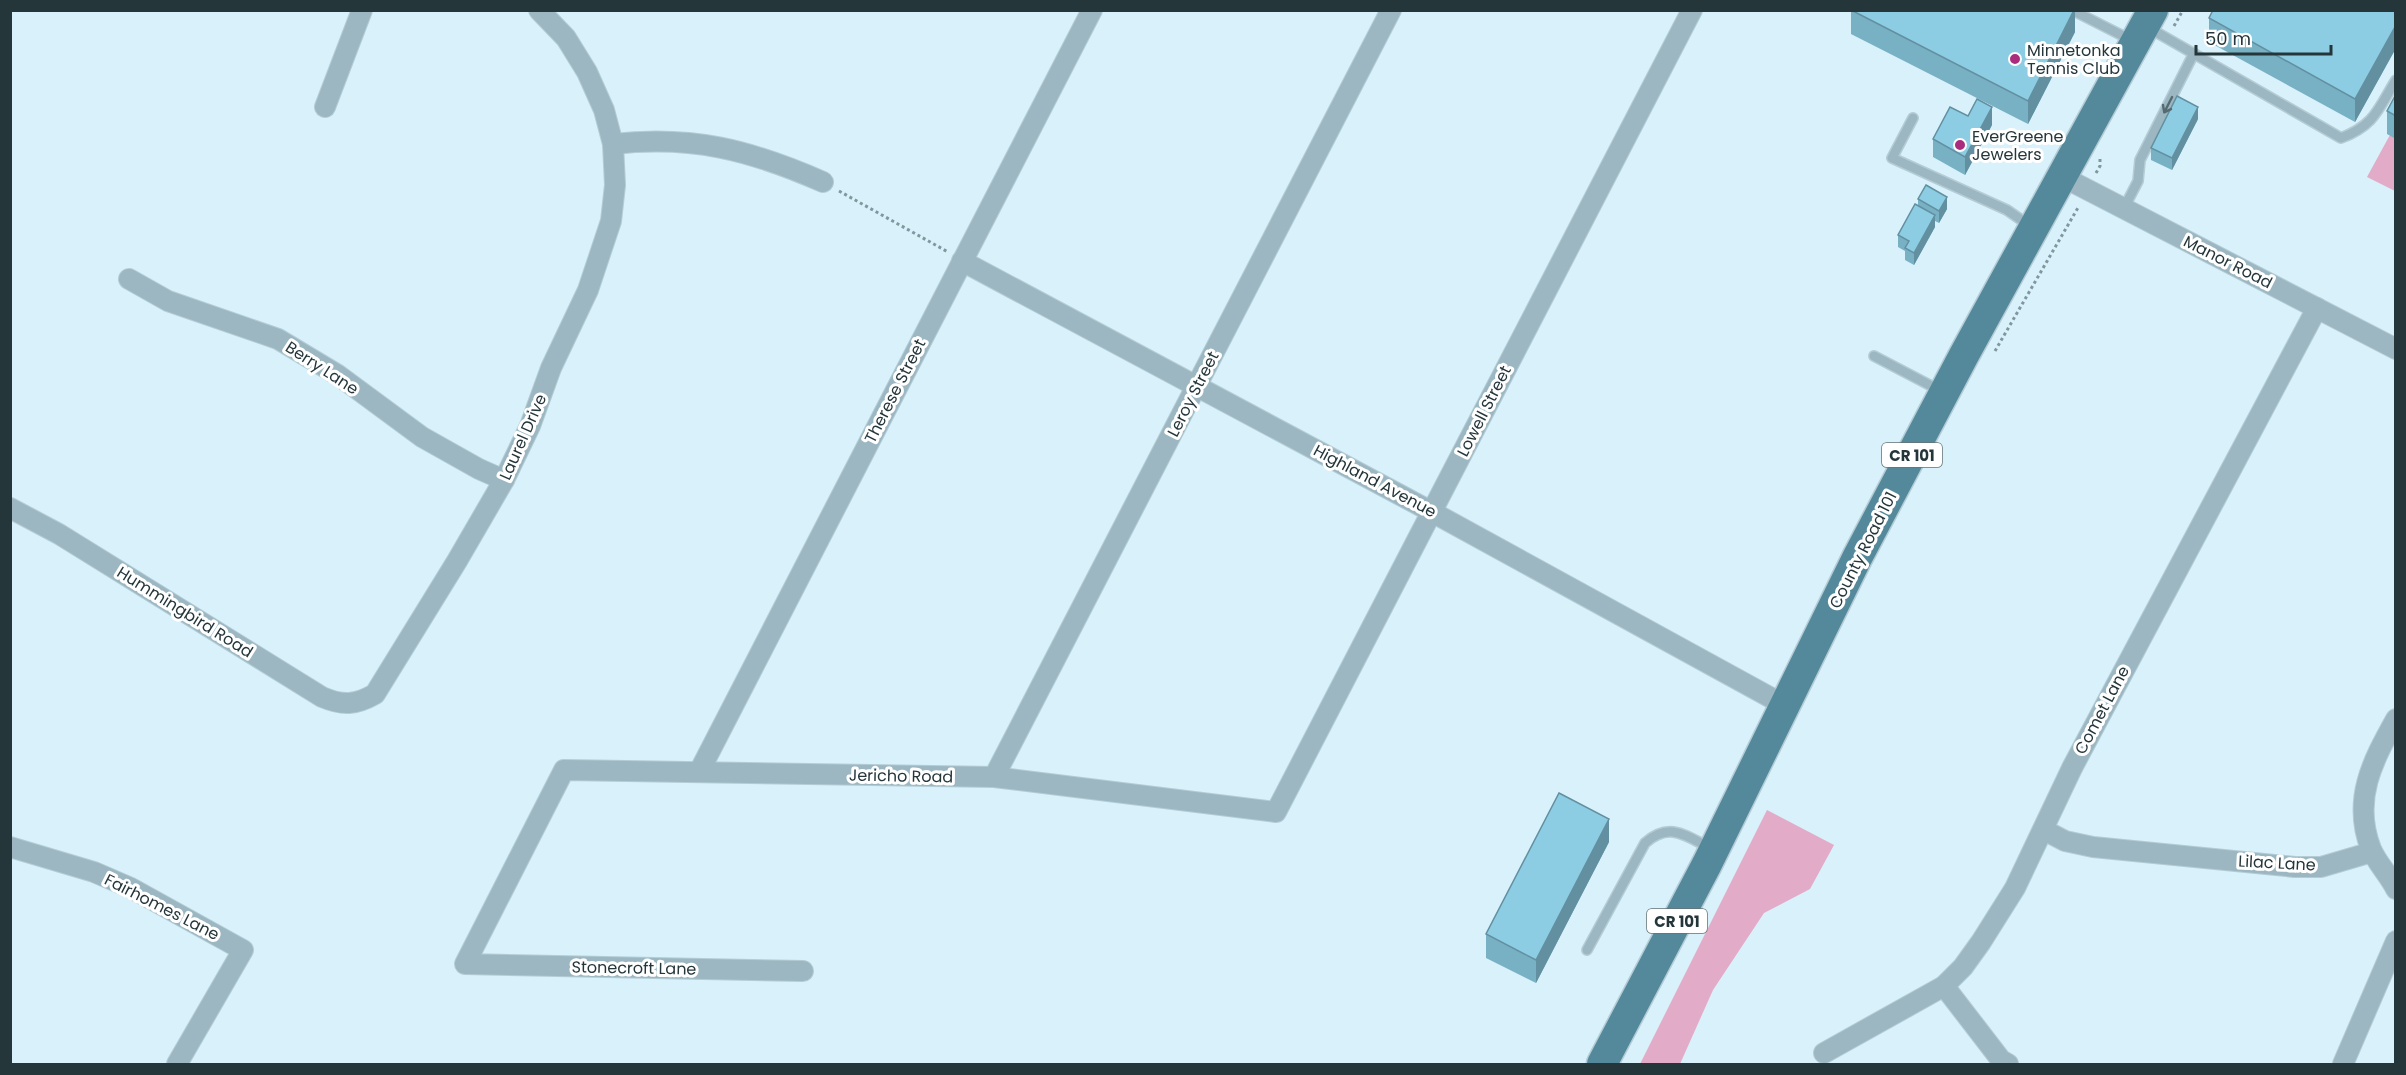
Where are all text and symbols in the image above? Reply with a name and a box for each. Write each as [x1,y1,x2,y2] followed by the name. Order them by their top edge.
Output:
[2196,18,2331,56] scale bar
[2205,26,2251,51] text: 50 m
[2027,39,2120,80] place label: Minnetonka Tennis Club
[2008,52,2022,66] marker: Minnetonka Tennis Club
[2161,96,2173,114] one-way arrow
[1972,125,2064,166] place label: EverGreene Jewelers
[1953,138,1967,152] marker: EverGreene Jewelers
[2180,230,2276,294] street label: Manor Road
[859,335,931,447] street label: Therese Street
[281,336,363,400] street label: Berry Lane
[1162,347,1224,441] street label: Leroy Street
[1451,361,1517,460] street label: Lowell Street
[494,390,552,484] street label: Laurel Drive
[1309,439,1441,523] street label: Highland Avenue
[1882,443,1942,467] road number: CR 101
[1824,488,1902,612] street label: County Road 101
[112,561,258,663] street label: Hummingbird Road
[2069,662,2135,758] street label: Comet Lane
[849,764,953,788] street label: Jericho Road
[2238,849,2316,877] street label: Lilac Lane
[101,868,223,946] street label: Fairhomes Lane
[1647,909,1707,933] road number: CR 101
[571,955,697,981] street label: Stonecroft Lane

